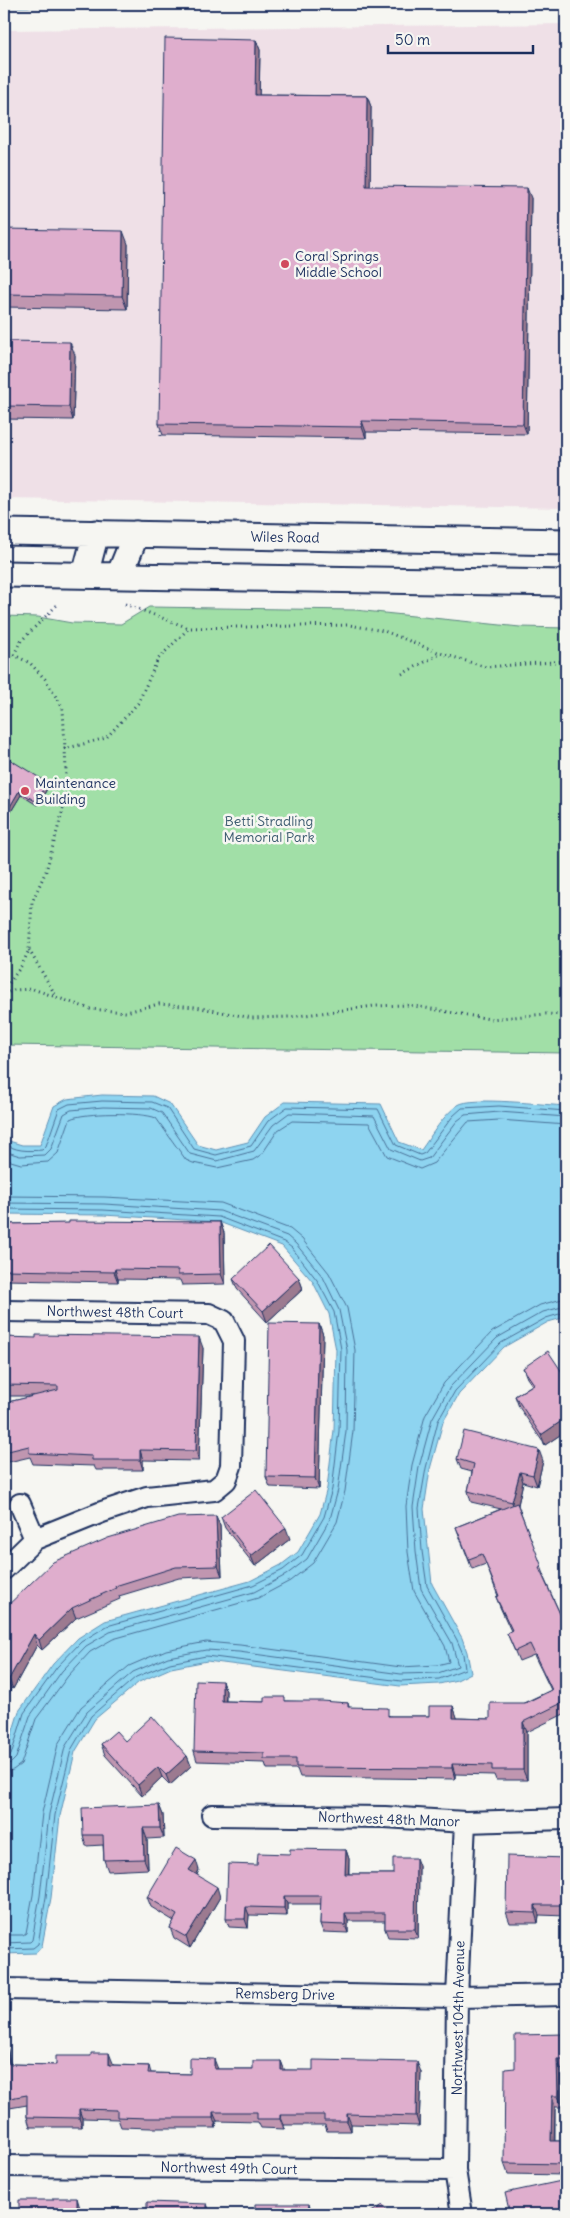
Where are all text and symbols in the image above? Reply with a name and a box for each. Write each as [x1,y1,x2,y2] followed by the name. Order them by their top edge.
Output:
[388,22,532,54] scale bar
[395,30,430,49] text: 50 m
[295,247,382,281] place label: Coral Springs Middle School
[279,258,291,270] marker: Coral Springs Middle School
[250,527,320,547] street label: Wiles Road
[35,774,116,808] place label: Maintenance Building
[19,785,31,797] marker: Maintenance Building
[223,812,315,846] park label: Betti Stradling Memorial Park
[47,1302,184,1322] street label: Northwest 48th Court
[318,1808,461,1830] street label: Northwest 48th Manor
[448,1940,468,2096] street label: Northwest 104th Avenue
[235,1984,335,2004] street label: Remsberg Drive
[161,2158,298,2178] street label: Northwest 49th Court

